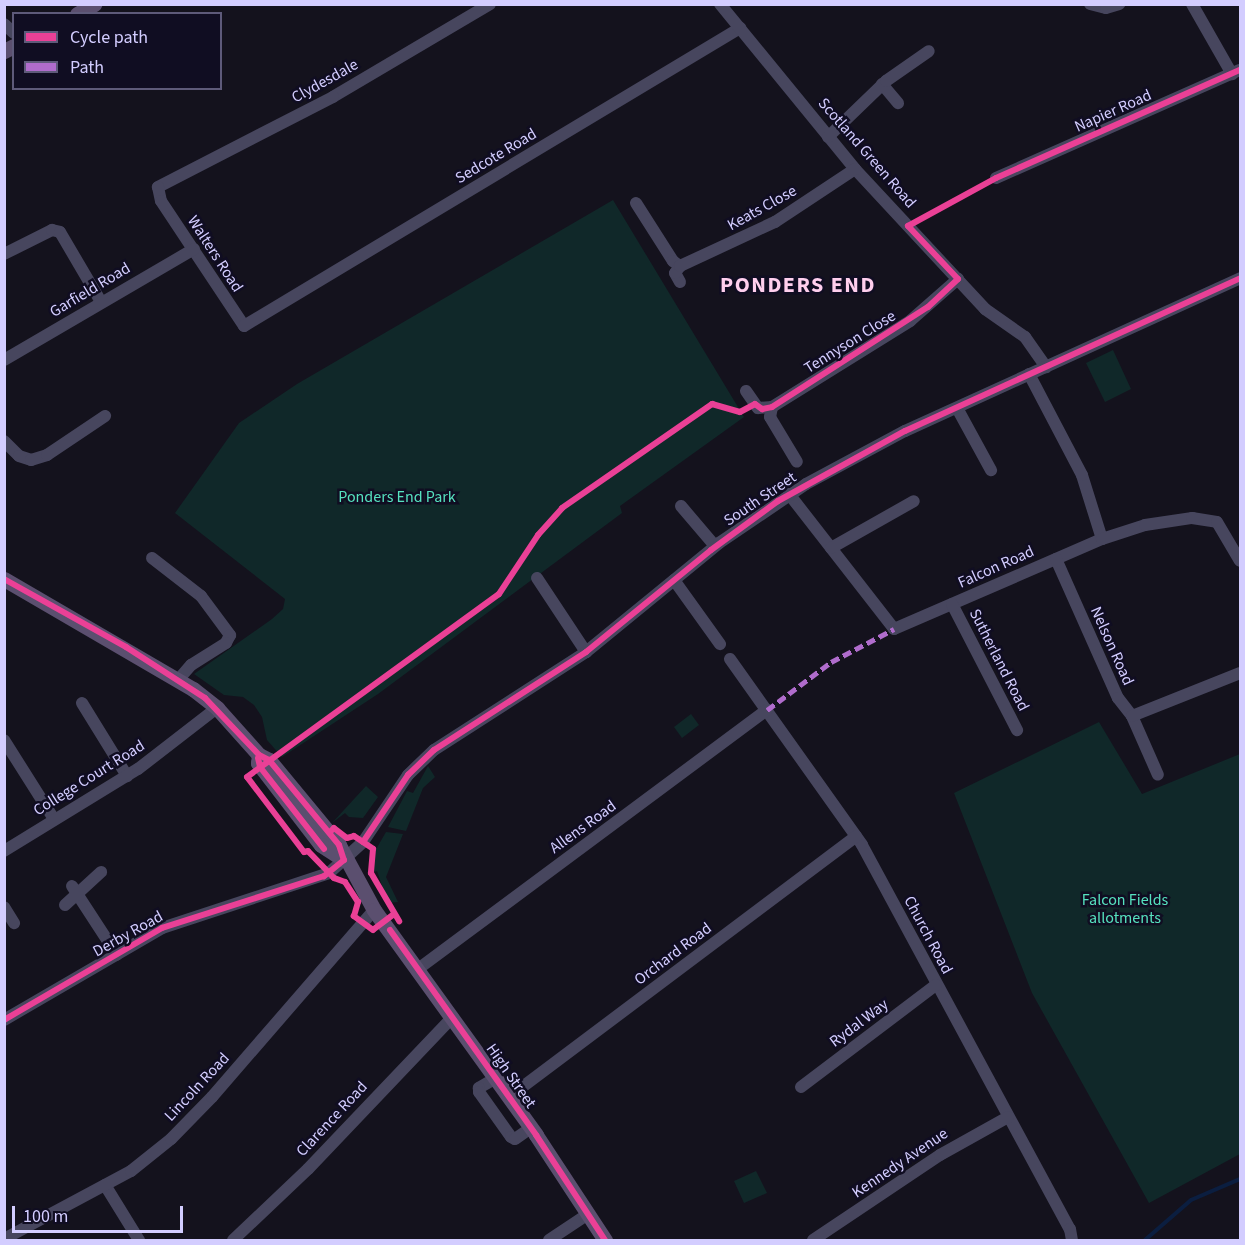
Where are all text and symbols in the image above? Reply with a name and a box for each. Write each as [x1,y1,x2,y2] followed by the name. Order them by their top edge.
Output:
[12,12,222,90] legend
[70,25,148,50] text: Cycle path
[70,55,104,80] text: Path
[288,55,362,107] street label: Clydesdale
[1072,86,1154,136] street label: Napier Road
[814,94,920,212] street label: Scotland Green Road
[452,124,540,188] street label: Sedcote Road
[724,181,800,235] street label: Keats Close
[183,212,247,296] street label: Walters Road
[46,258,134,322] street label: Garfield Road
[720,273,876,299] district label: PONDERS END
[801,306,899,378] street label: Tennyson Close
[720,468,800,530] street label: South Street
[338,487,456,507] park label: Ponders End Park
[955,542,1037,592] street label: Falcon Road
[1086,604,1138,688] street label: Nelson Road
[965,606,1033,714] street label: Sutherland Road
[30,736,148,820] street label: College Court Road
[546,796,620,858] street label: Allens Road
[1082,890,1168,928] park label: Falcon Fields allotments
[899,893,957,977] street label: Church Road
[90,907,166,961] street label: Derby Road
[631,919,715,989] street label: Orchard Road
[826,995,892,1051] street label: Rydal Way
[482,1040,540,1112] street label: High Street
[160,1049,234,1125] street label: Lincoln Road
[292,1077,372,1161] street label: Clarence Road
[848,1124,952,1202] street label: Kennedy Avenue
[15,1194,186,1232] scale bar
[23,1204,68,1229] text: 100 m

